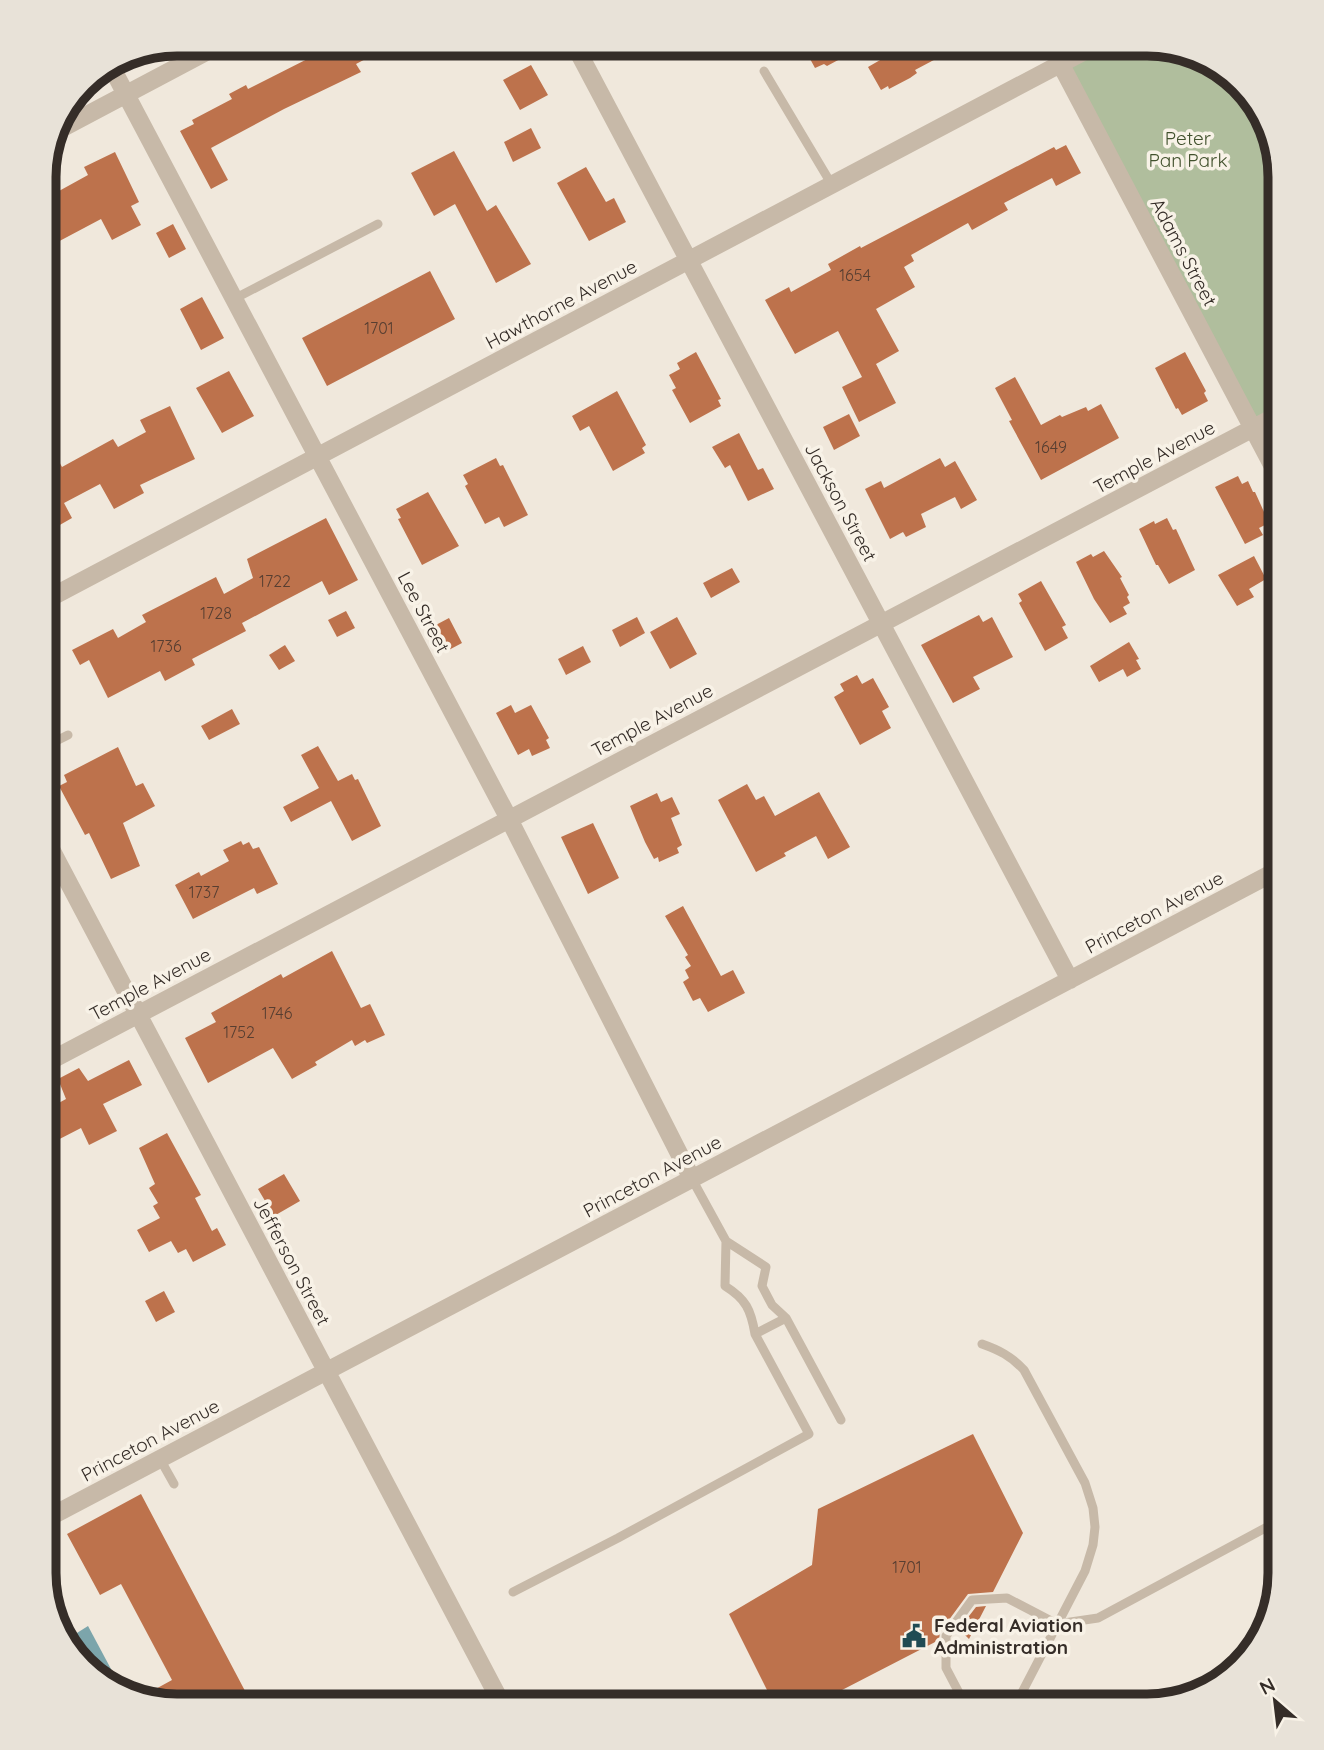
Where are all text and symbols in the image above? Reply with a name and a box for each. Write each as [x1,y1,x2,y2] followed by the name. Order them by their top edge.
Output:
[1148,126,1228,172] park label: Peter Pan Park
[1146,194,1222,310] street label: Adams Street
[481,254,641,354] street label: Hawthorne Avenue
[839,265,871,285] house number: 1654
[364,318,394,338] house number: 1701
[1089,415,1219,499] street label: Temple Avenue
[1035,437,1067,457] house number: 1649
[800,439,882,565] street label: Jackson Street
[393,567,455,657] street label: Lee Street
[259,571,291,591] house number: 1722
[200,603,232,623] house number: 1728
[150,636,182,656] house number: 1736
[587,678,717,762] street label: Temple Avenue
[1081,865,1227,959] street label: Princeton Avenue
[189,882,219,902] house number: 1737
[85,942,215,1026] street label: Temple Avenue
[262,1003,293,1023] house number: 1746
[223,1022,255,1042] house number: 1752
[579,1129,725,1223] street label: Princeton Avenue
[248,1193,336,1329] street label: Jefferson Street
[77,1393,223,1487] street label: Princeton Avenue
[892,1557,922,1577] house number: 1701
[934,1613,1083,1659] place label: Federal Aviation Administration
[900,1622,928,1650] public building icon: Federal Aviation Administration
[1240,1666,1310,1736] north arrow
[1255,1672,1279,1700] text: N

